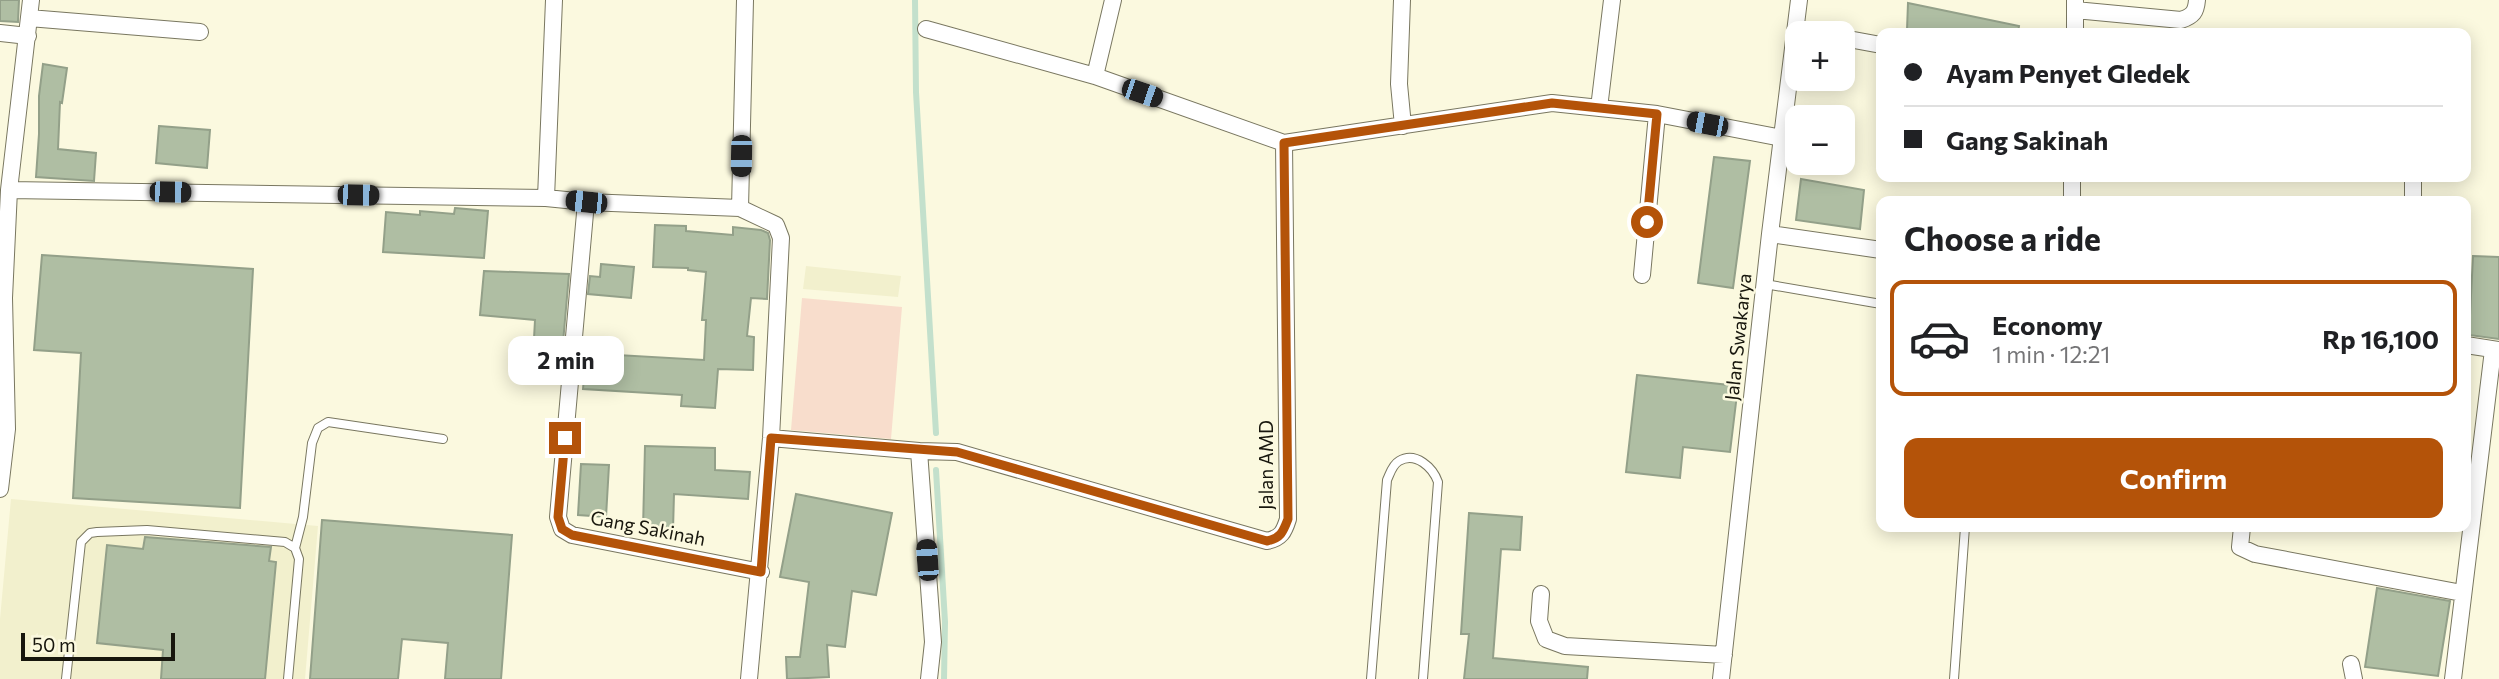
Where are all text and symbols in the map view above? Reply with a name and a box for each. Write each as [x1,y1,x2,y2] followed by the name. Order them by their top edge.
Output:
[1785,21,1855,175] map controls
[1785,21,1855,91] button: +
[1946,57,2191,88] text: Ayam Penyet Gledek
[1119,76,1166,110] car
[1785,105,1855,175] button: −
[1685,110,1730,138] car
[1946,124,2108,155] text: Gang Sakinah
[731,135,752,177] car
[149,181,192,203] car
[337,184,380,206] car
[565,189,608,215] car
[1631,206,1663,238] route start
[1904,218,2101,258] text: Choose a ride
[1719,272,1756,402] street label: Jalan Swakarya
[1908,307,1971,370] icon: car
[1992,309,2103,340] text: Economy
[2322,323,2439,354] text: Rp 16,100
[507,336,623,386] callout: 2 min
[1992,340,2110,368] text: 1 min · 12:21
[537,346,595,374] text: 2 min
[1254,420,1277,510] street label: Jalan AMD
[549,422,581,454] route end
[1904,438,2443,518] button: Confirm
[589,505,708,550] street label: Gang Sakinah
[916,538,939,582] car
[21,630,175,662] scale bar
[32,633,76,656] text: 50 m

